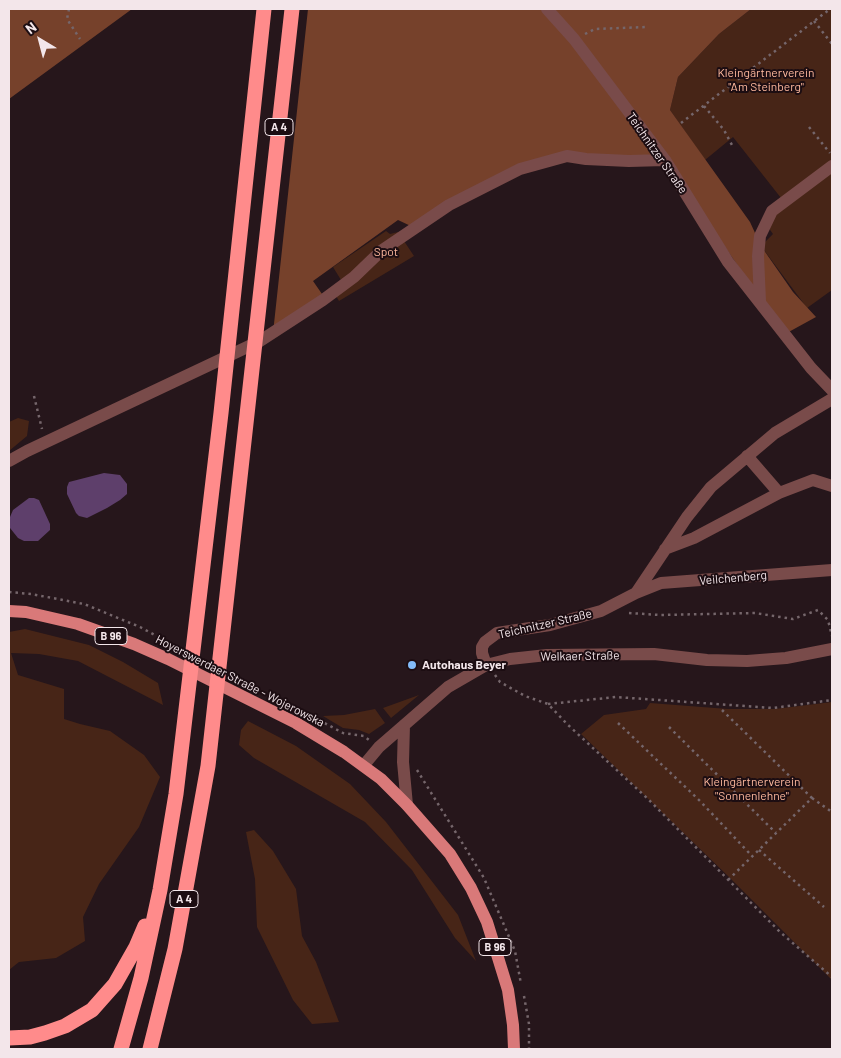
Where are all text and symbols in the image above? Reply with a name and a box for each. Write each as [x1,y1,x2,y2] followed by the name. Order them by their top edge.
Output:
[15,15,65,65] north arrow
[22,18,40,37] text: N
[717,66,815,94] park label: Kleingärtnerverein "Am Steinberg"
[624,110,690,196] street label: Teichnitzer Straße
[265,118,293,136] road number: A 4
[374,245,398,259] park label: Spot
[699,568,767,588] street label: Veilchenberg
[497,606,593,642] street label: Teichnitzer Straße
[95,628,127,644] road number: B 96
[153,632,327,730] street label: Hoyerswerdaer Straße - Wojerowska
[540,648,620,664] street label: Welkaer Straße
[422,658,506,672] place label: Autohaus Beyer
[406,659,418,671] marker: Autohaus Beyer
[703,775,801,803] park label: Kleingärtnerverein "Sonnenlehne"
[170,891,198,908] road number: A 4
[479,939,511,956] road number: B 96

